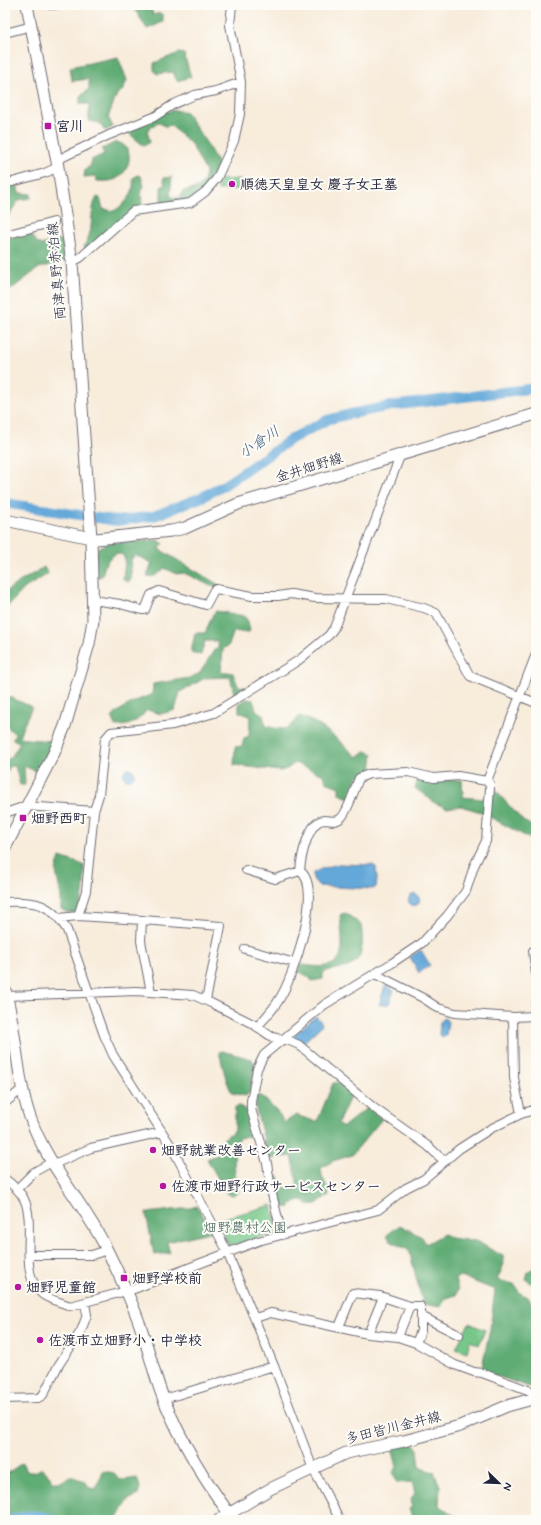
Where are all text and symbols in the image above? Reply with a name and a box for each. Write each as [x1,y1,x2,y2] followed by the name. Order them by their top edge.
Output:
[56,118,84,136] place label: 宮川
[43,121,53,131] marker: 宮川
[240,176,398,194] place label: 順徳天皇皇女 慶子女王墓
[227,179,237,189] marker: 順徳天皇皇女 慶子女王墓
[44,221,70,321] street label: 両津真野赤泊線
[235,422,284,463] water label: 小倉川
[273,449,345,487] street label: 金井畑野線
[31,810,87,828] place label: 畑野西町
[18,813,28,823] marker: 畑野西町
[161,1142,301,1160] place label: 畑野就業改善センター
[148,1145,158,1155] marker: 畑野就業改善センター
[171,1178,381,1196] place label: 佐渡市畑野行政サービスセンター
[158,1181,168,1191] marker: 佐渡市畑野行政サービスセンター
[203,1219,287,1237] park label: 畑野農村公園
[132,1270,202,1288] place label: 畑野学校前
[119,1273,129,1283] marker: 畑野学校前
[26,1279,96,1297] place label: 畑野児童館
[13,1282,23,1292] marker: 畑野児童館
[48,1332,202,1350] place label: 佐渡市立畑野小・中学校
[35,1335,45,1345] marker: 佐渡市立畑野小・中学校
[344,1407,443,1449] street label: 多田皆川金井線
[479,1463,519,1503] north arrow
[499,1480,515,1493] text: N

